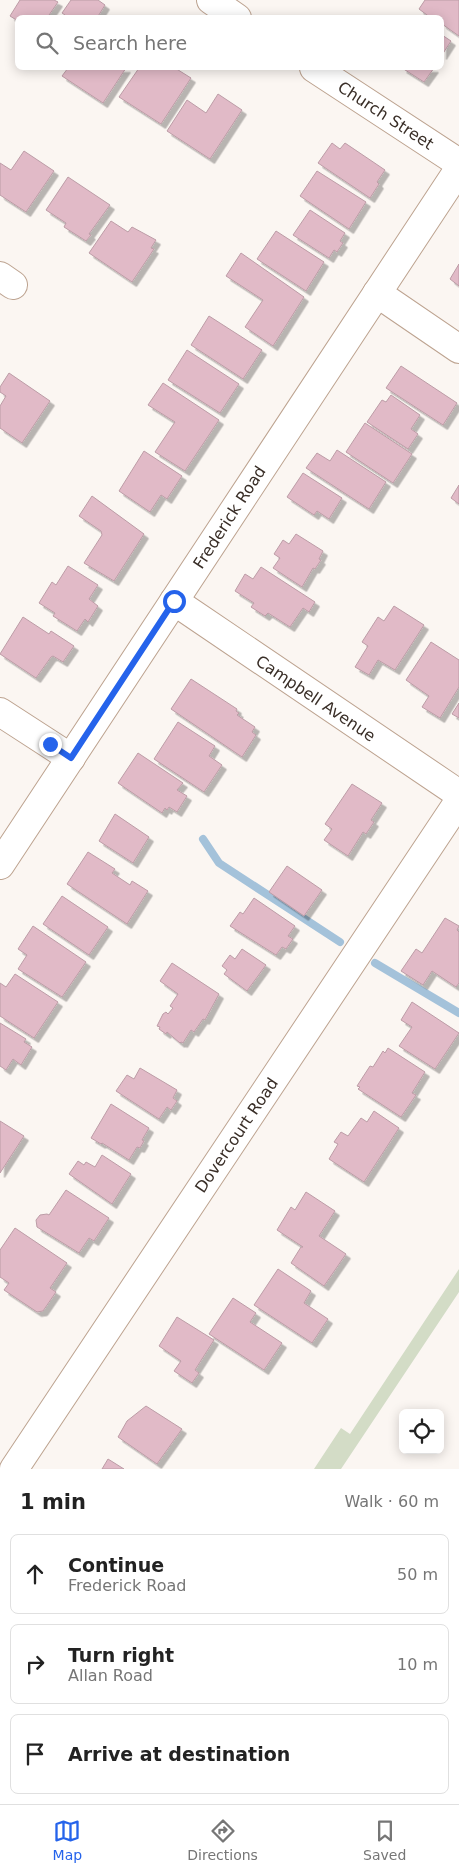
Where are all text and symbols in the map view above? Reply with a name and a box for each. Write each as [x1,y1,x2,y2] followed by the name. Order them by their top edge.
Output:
[15,15,444,70] search box
[33,29,61,57] icon: search
[73,32,187,54] text: Search here
[334,77,437,153] street label: Church Street
[189,462,270,572] street label: Frederick Road
[163,590,186,613] route start
[252,651,379,745] street label: Campbell Avenue
[39,733,62,756] route end
[191,1074,282,1196] street label: Dovercourt Road
[399,1409,444,1454] map controls
[399,1409,444,1454] button: locate
[20,1490,86,1514] text: 1 min
[344,1492,439,1511] text: Walk · 60 m
[68,1554,164,1576] text: Continue
[21,1560,49,1588] icon: ahead
[397,1565,438,1584] text: 50 m
[68,1576,186,1595] text: Frederick Road
[68,1644,174,1666] text: Turn right
[21,1650,49,1678] icon: right
[397,1655,438,1674] text: 10 m
[68,1666,153,1685] text: Allan Road
[21,1740,49,1768] icon: arrive
[68,1743,290,1765] text: Arrive at destination
[53,1817,82,1863] tab: Map
[187,1817,258,1863] tab: Directions
[363,1817,406,1863] tab: Saved

